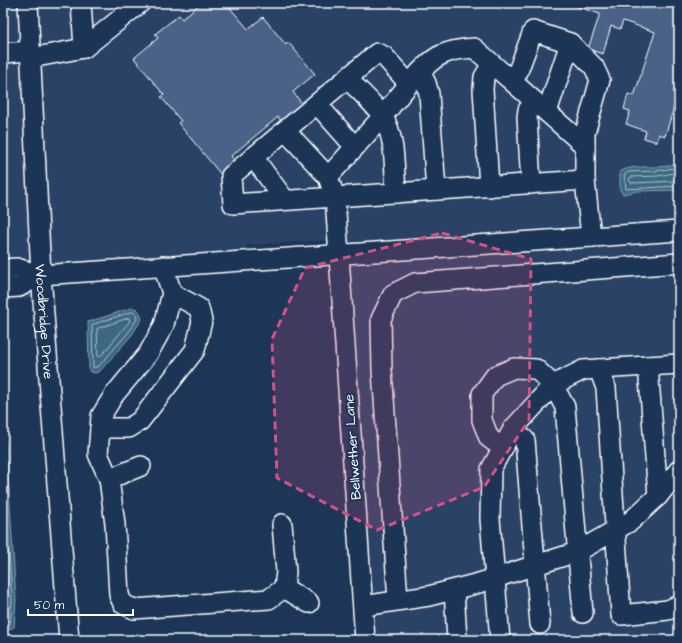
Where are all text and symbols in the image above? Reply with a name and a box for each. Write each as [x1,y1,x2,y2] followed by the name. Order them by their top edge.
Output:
[29,264,58,380] street label: Woodbridge Drive
[339,393,367,500] street label: Bellwether Lane
[28,591,133,617] scale bar
[34,597,65,614] text: 50 m

